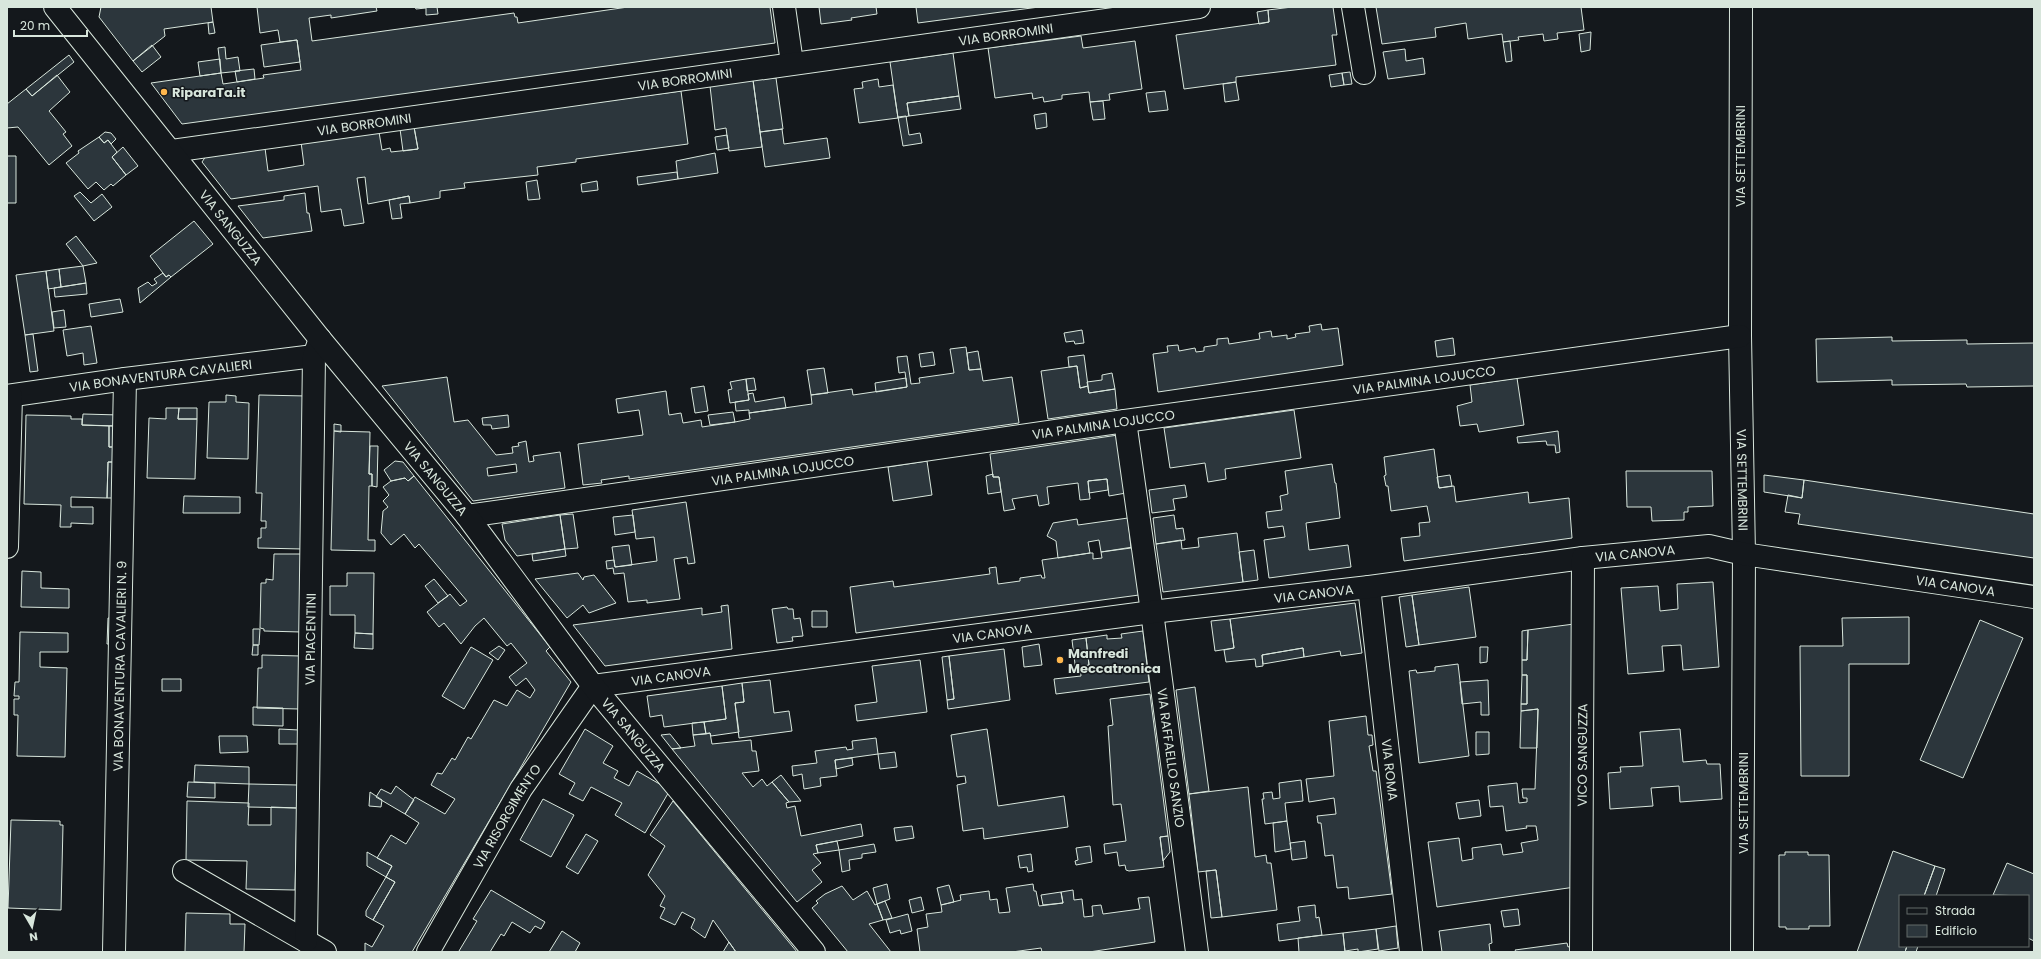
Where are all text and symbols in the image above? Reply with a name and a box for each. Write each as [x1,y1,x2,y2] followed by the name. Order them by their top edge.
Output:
[14,12,87,38] scale bar
[20,17,50,34] text: 20 m
[957,18,1054,50] street label: VIA BORROMINI
[637,63,733,95] street label: VIA BORROMINI
[172,83,246,102] place label: RiparaTa.it
[159,87,169,97] marker: RiparaTa.it
[1731,105,1750,207] street label: VIA SETTEMBRINI
[316,108,413,140] street label: VIA BORROMINI
[195,186,267,269] street label: VIA SANGUZZA
[68,354,253,396] street label: VIA BONAVENTURA CAVALIERI
[1352,360,1497,399] street label: VIA PALMINA LOJUCCO
[1031,405,1176,444] street label: VIA PALMINA LOJUCCO
[1732,429,1753,531] street label: VIA SETTEMBRINI
[399,437,472,520] street label: VIA SANGUZZA
[710,451,855,490] street label: VIA PALMINA LOJUCCO
[1594,540,1676,566] street label: VIA CANOVA
[108,560,131,772] street label: VIA BONAVENTURA CAVALIERI N. 9
[1915,570,1997,601] street label: VIA CANOVA
[1273,579,1355,607] street label: VIA CANOVA
[300,593,320,685] street label: VIA PIACENTINI
[951,618,1033,648] street label: VIA CANOVA
[1068,644,1161,678] place label: Manfredi Meccatronica
[1055,655,1065,665] marker: Manfredi Meccatronica
[630,661,712,690] street label: VIA CANOVA
[1153,687,1190,829] street label: VIA RAFFAELLO SANZIO
[597,694,670,776] street label: VIA SANGUZZA
[1572,703,1592,807] street label: VICO SANGUZZA
[1377,738,1403,802] street label: VIA ROMA
[1734,752,1753,854] street label: VIA SETTEMBRINI
[468,760,545,872] street label: VIA RISORGIMENTO
[1899,895,2029,947] legend
[1935,902,1975,919] text: Strada
[12,907,52,947] north arrow
[1935,922,1977,939] text: Edificio
[28,928,39,945] text: N

